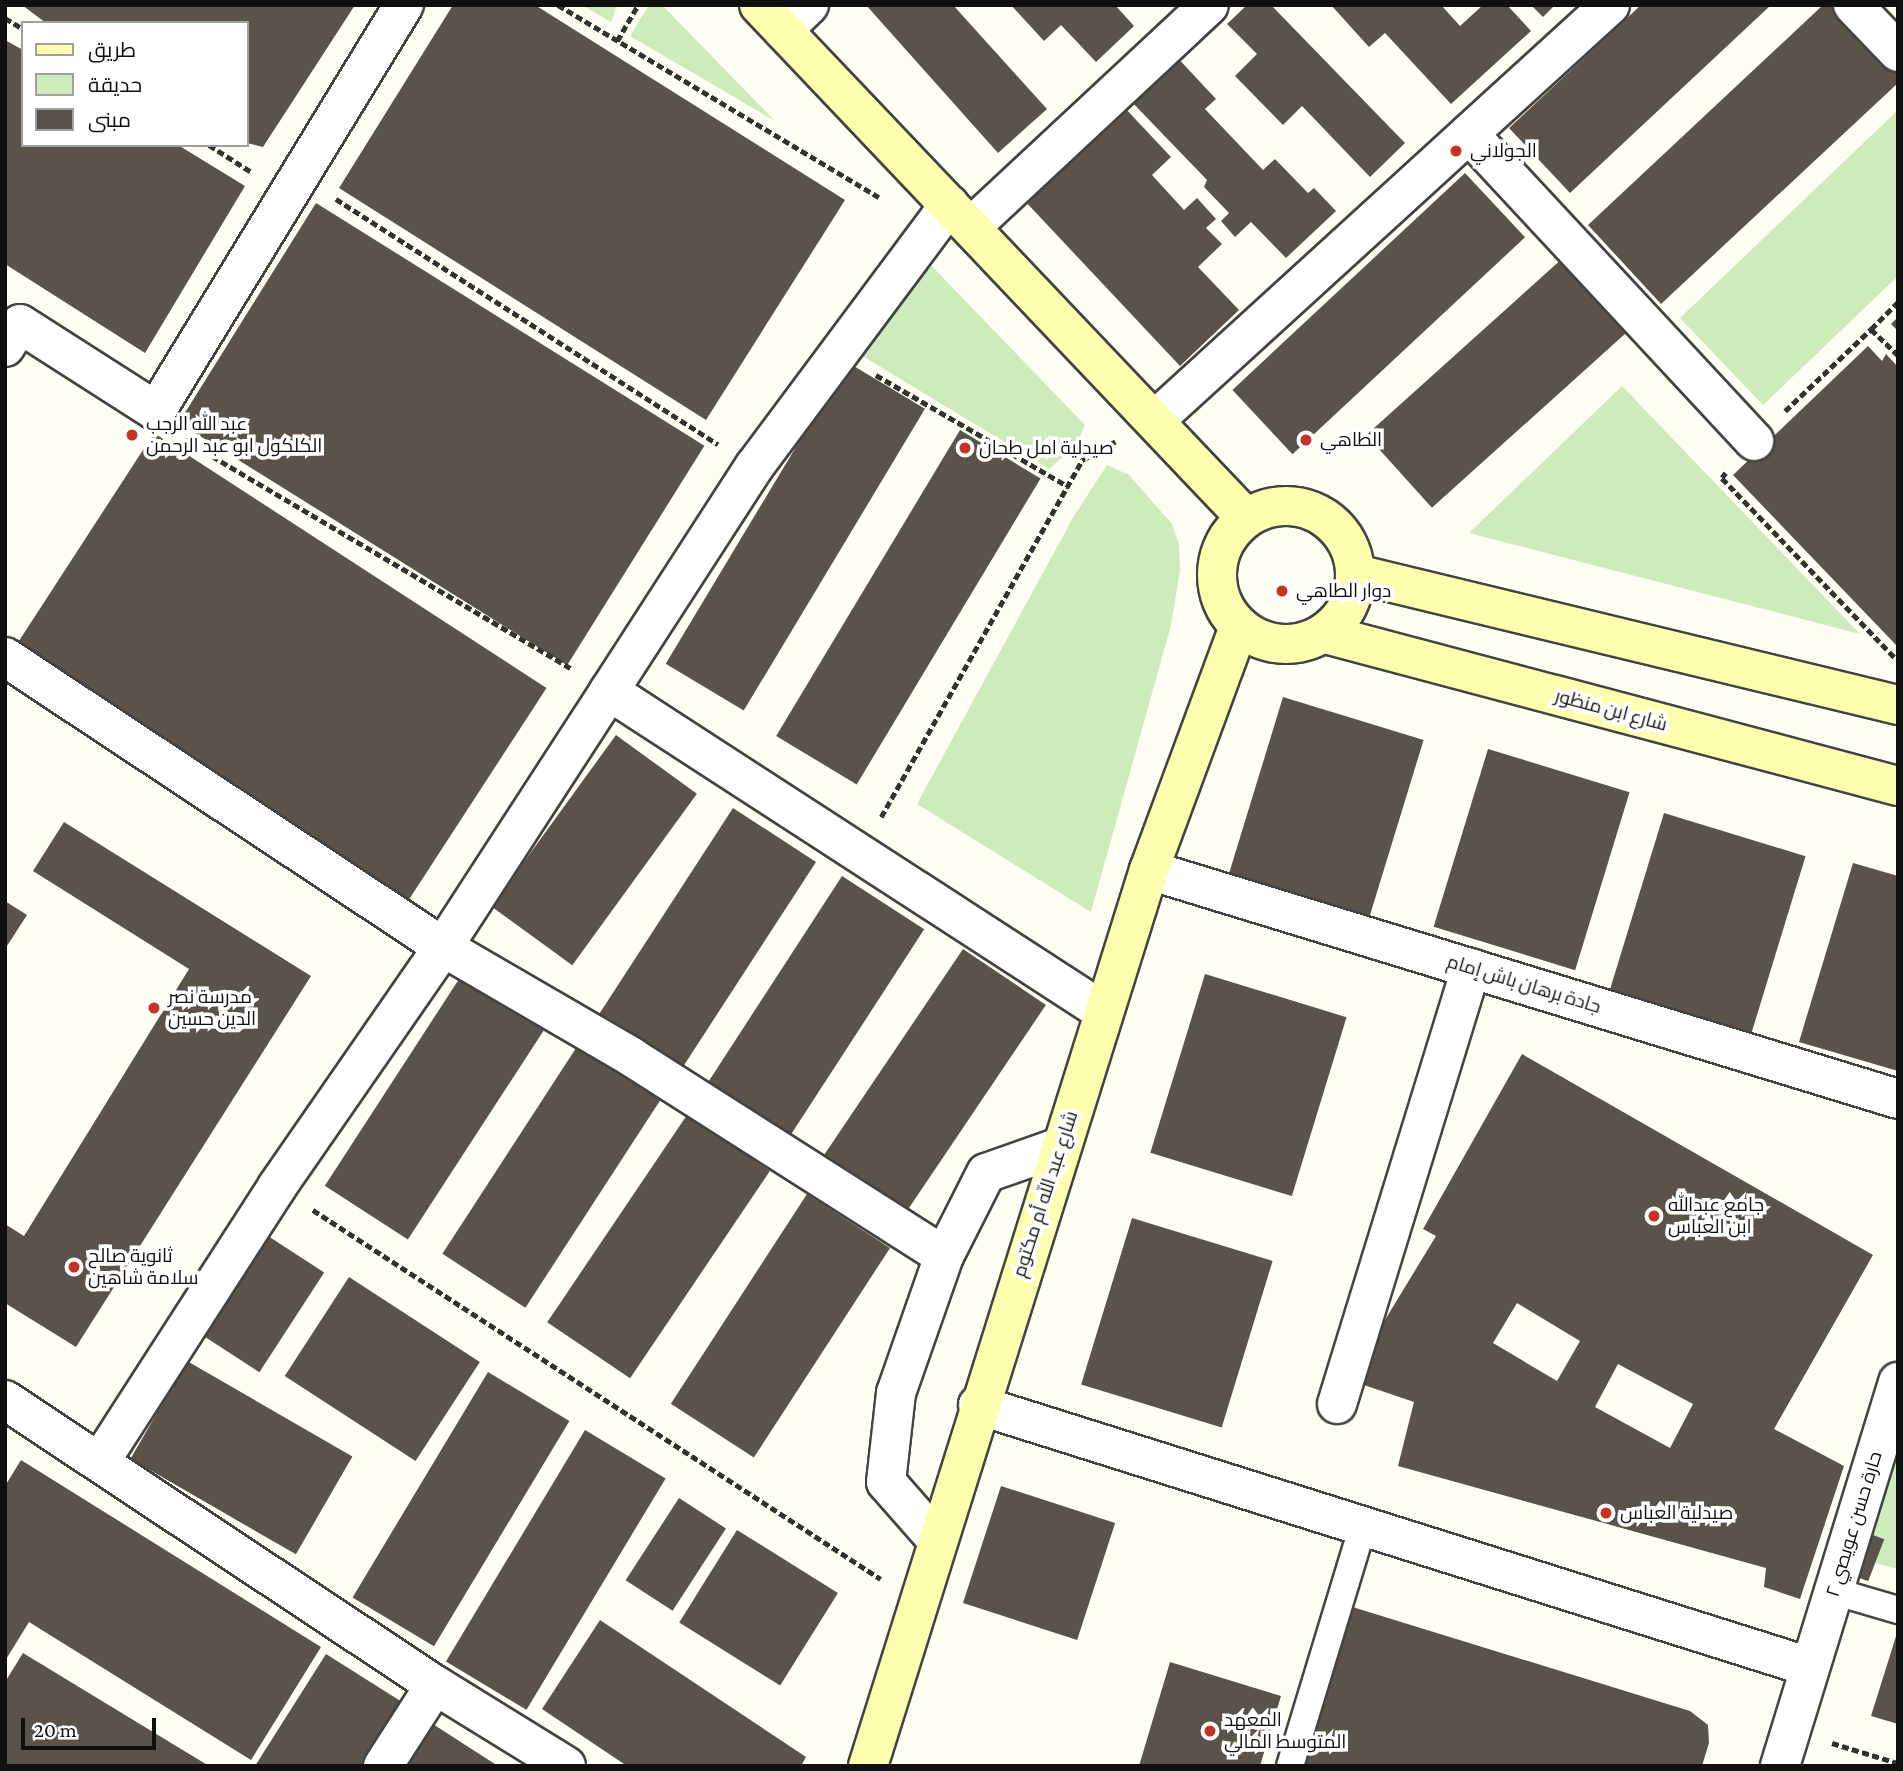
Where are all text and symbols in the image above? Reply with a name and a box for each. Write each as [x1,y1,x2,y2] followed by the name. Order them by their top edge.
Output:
[21,21,248,147] legend
[88,38,136,62] text: طريق
[88,73,142,97] text: حديقة
[88,108,131,132] text: مبنى
[1470,140,1537,162] place label: الجولاني
[1448,143,1464,159] marker: الجولاني
[146,413,322,457] place label: عبد الله الرجب الكلكول ابو عبد الرحمن
[124,427,140,443] marker: عبد الله الرجب الكلكول ابو عبد الرحمن
[1320,429,1382,451] place label: الطاهي
[1298,432,1314,448] marker: الطاهي
[979,437,1114,459] place label: صيدلية امل طحان
[957,440,973,456] marker: صيدلية امل طحان
[1296,580,1391,602] place label: دوار الطاهي
[1274,583,1290,599] marker: دوار الطاهي
[1552,684,1670,736] street label: شارع ابن منظور
[1444,950,1604,1018] street label: جادة برهان باش إمام
[168,986,256,1030] place label: مدرسة نصر الدين حسين
[146,1000,162,1016] marker: مدرسة نصر الدين حسين
[1007,1108,1083,1280] street label: شارع عبد اللّه أم مكتوم
[1668,1194,1764,1238] place label: جامع عبدالله ابن العباس
[1646,1208,1662,1224] marker: جامع عبدالله ابن العباس
[88,1245,199,1289] place label: ثانوية صالح سلامة شاهين
[66,1259,82,1275] marker: ثانوية صالح سلامة شاهين
[1821,1449,1887,1599] street label: حارة حسن عويصي ٢
[1620,1502,1733,1524] place label: صيدلية العباس
[1598,1505,1614,1521] marker: صيدلية العباس
[24,1704,159,1748] scale bar
[1224,1709,1346,1753] place label: المعهد المتوسط المالي
[34,1718,77,1742] text: 20 m
[1202,1723,1218,1739] marker: المعهد المتوسط المالي

